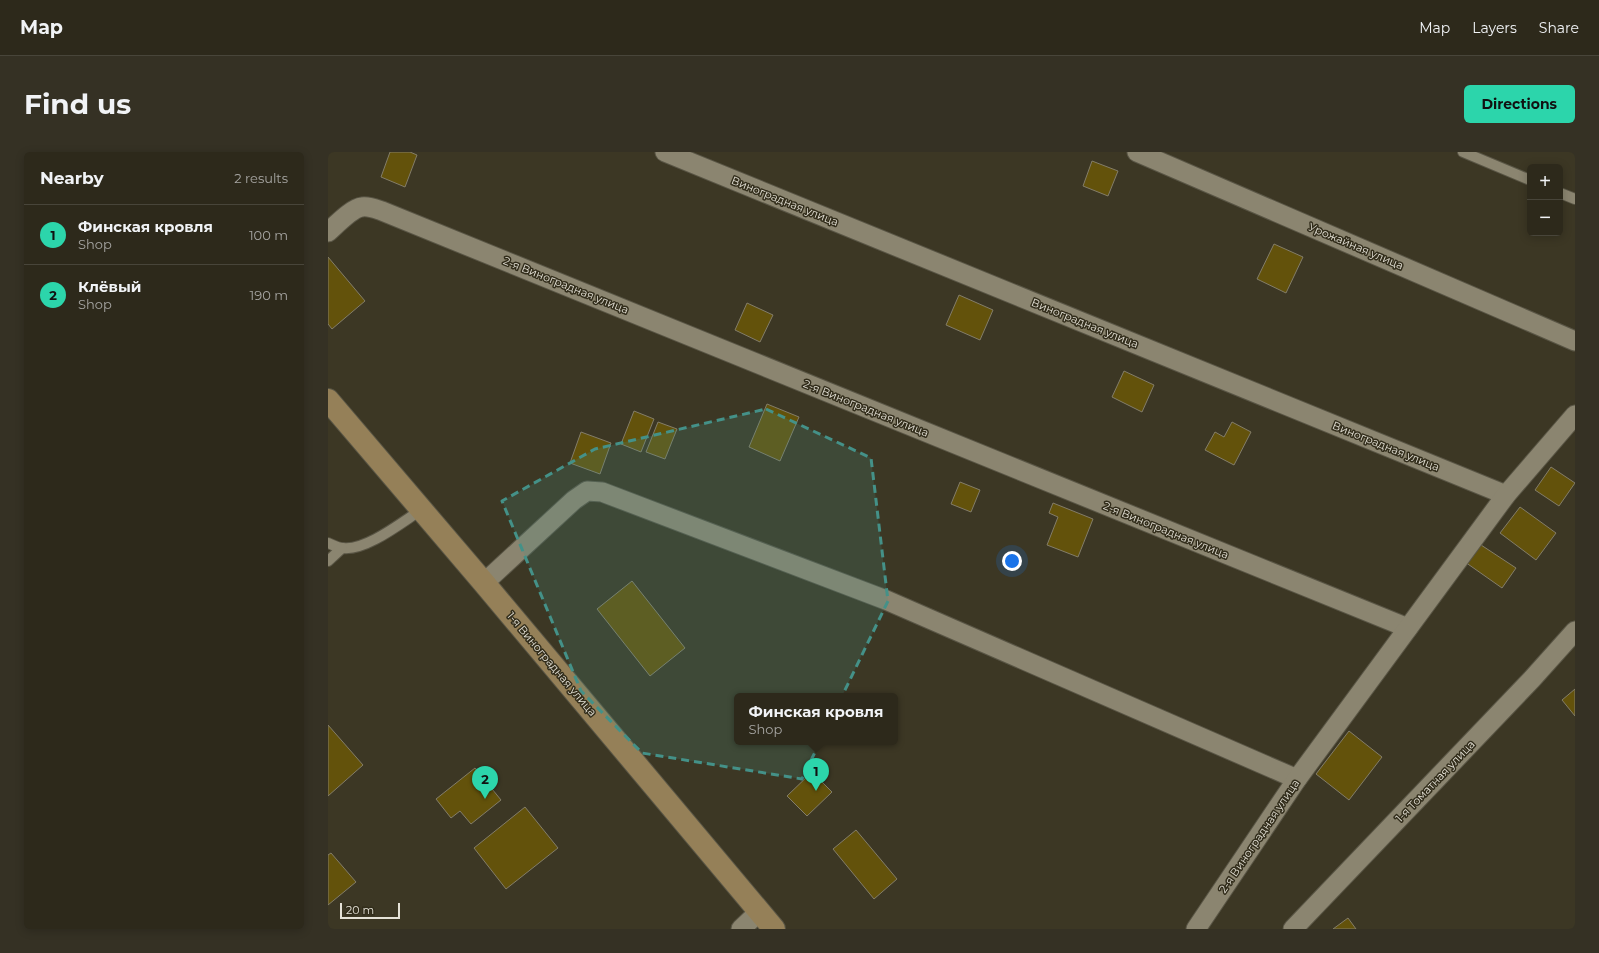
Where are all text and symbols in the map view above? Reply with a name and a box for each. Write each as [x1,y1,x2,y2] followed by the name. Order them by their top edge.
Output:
[20,16,63,39] text: Map
[1419,19,1450,37] text: Map
[1472,19,1517,37] text: Layers
[1539,19,1579,37] text: Share
[1464,85,1575,123] button: Directions
[24,87,131,121] text: Find us
[1527,164,1563,236] map controls
[1527,164,1563,200] button: +
[40,168,104,188] text: Nearby
[234,170,288,186] text: 2 results
[729,173,841,229] street label: Виноградная улица
[1527,200,1563,236] button: −
[78,217,213,236] text: Финская кровля
[1306,220,1406,272] street label: Урожайная улица
[50,227,56,243] text: 1
[249,227,288,243] text: 100 m
[78,236,112,252] text: Shop
[501,253,631,317] street label: 2-я Виноградная улица
[78,277,141,296] text: Клёвый
[49,287,57,303] text: 2
[250,287,288,303] text: 190 m
[1029,295,1141,351] street label: Виноградная улица
[78,296,112,312] text: Shop
[801,376,931,440] street label: 2-я Виноградная улица
[1330,418,1442,474] street label: Виноградная улица
[1101,498,1231,562] street label: 2-я Виноградная улица
[1002,551,1022,571] your location
[504,609,600,719] street label: 1-я Виноградная улица
[734,693,898,745] popup
[749,702,884,721] text: Финская кровля
[749,721,782,737] text: Shop
[1392,737,1478,825] street label: 1-я Томатная улица
[803,758,829,791] pin: 1
[472,766,498,799] pin: 2
[1216,777,1302,895] street label: 2-я Виноградная улица
[340,901,400,920] scale bar
[346,903,374,917] text: 20 m

